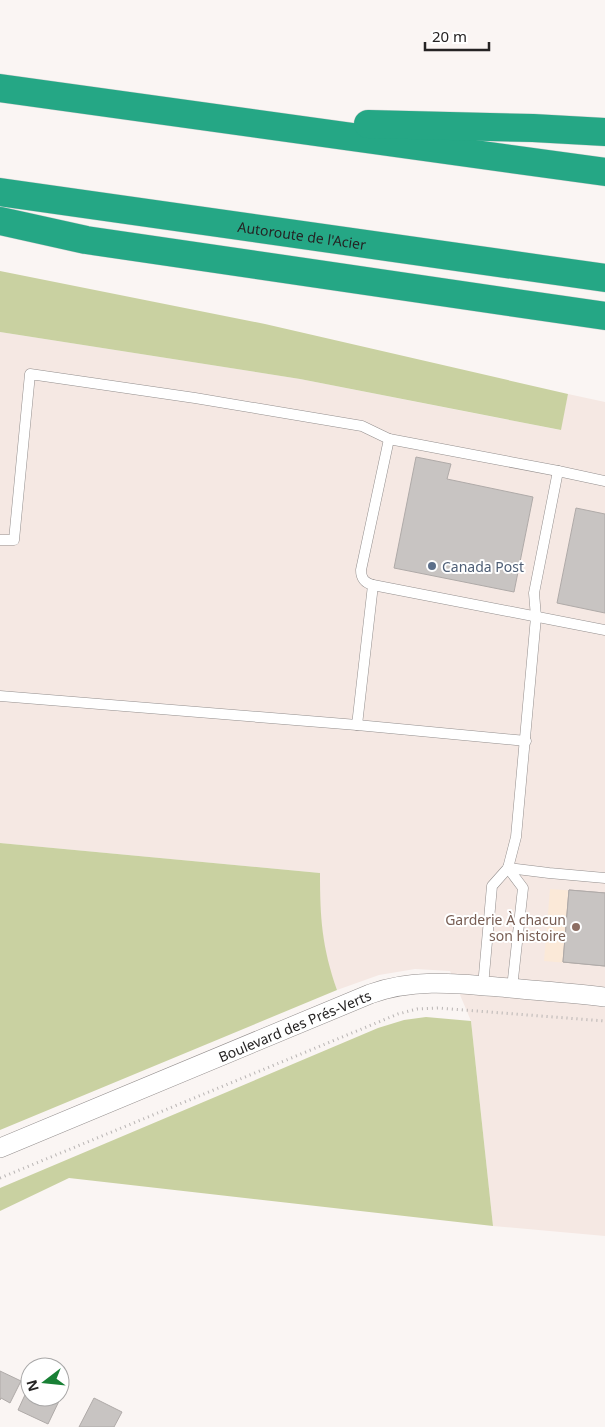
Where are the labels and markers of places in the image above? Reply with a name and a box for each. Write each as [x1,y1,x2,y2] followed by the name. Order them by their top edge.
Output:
[442,557,524,576] place label: Canada Post
[426,560,438,572] marker: Canada Post
[445,910,566,945] place label: Garderie À chacun son histoire
[570,921,582,933] marker: Garderie À chacun son histoire

